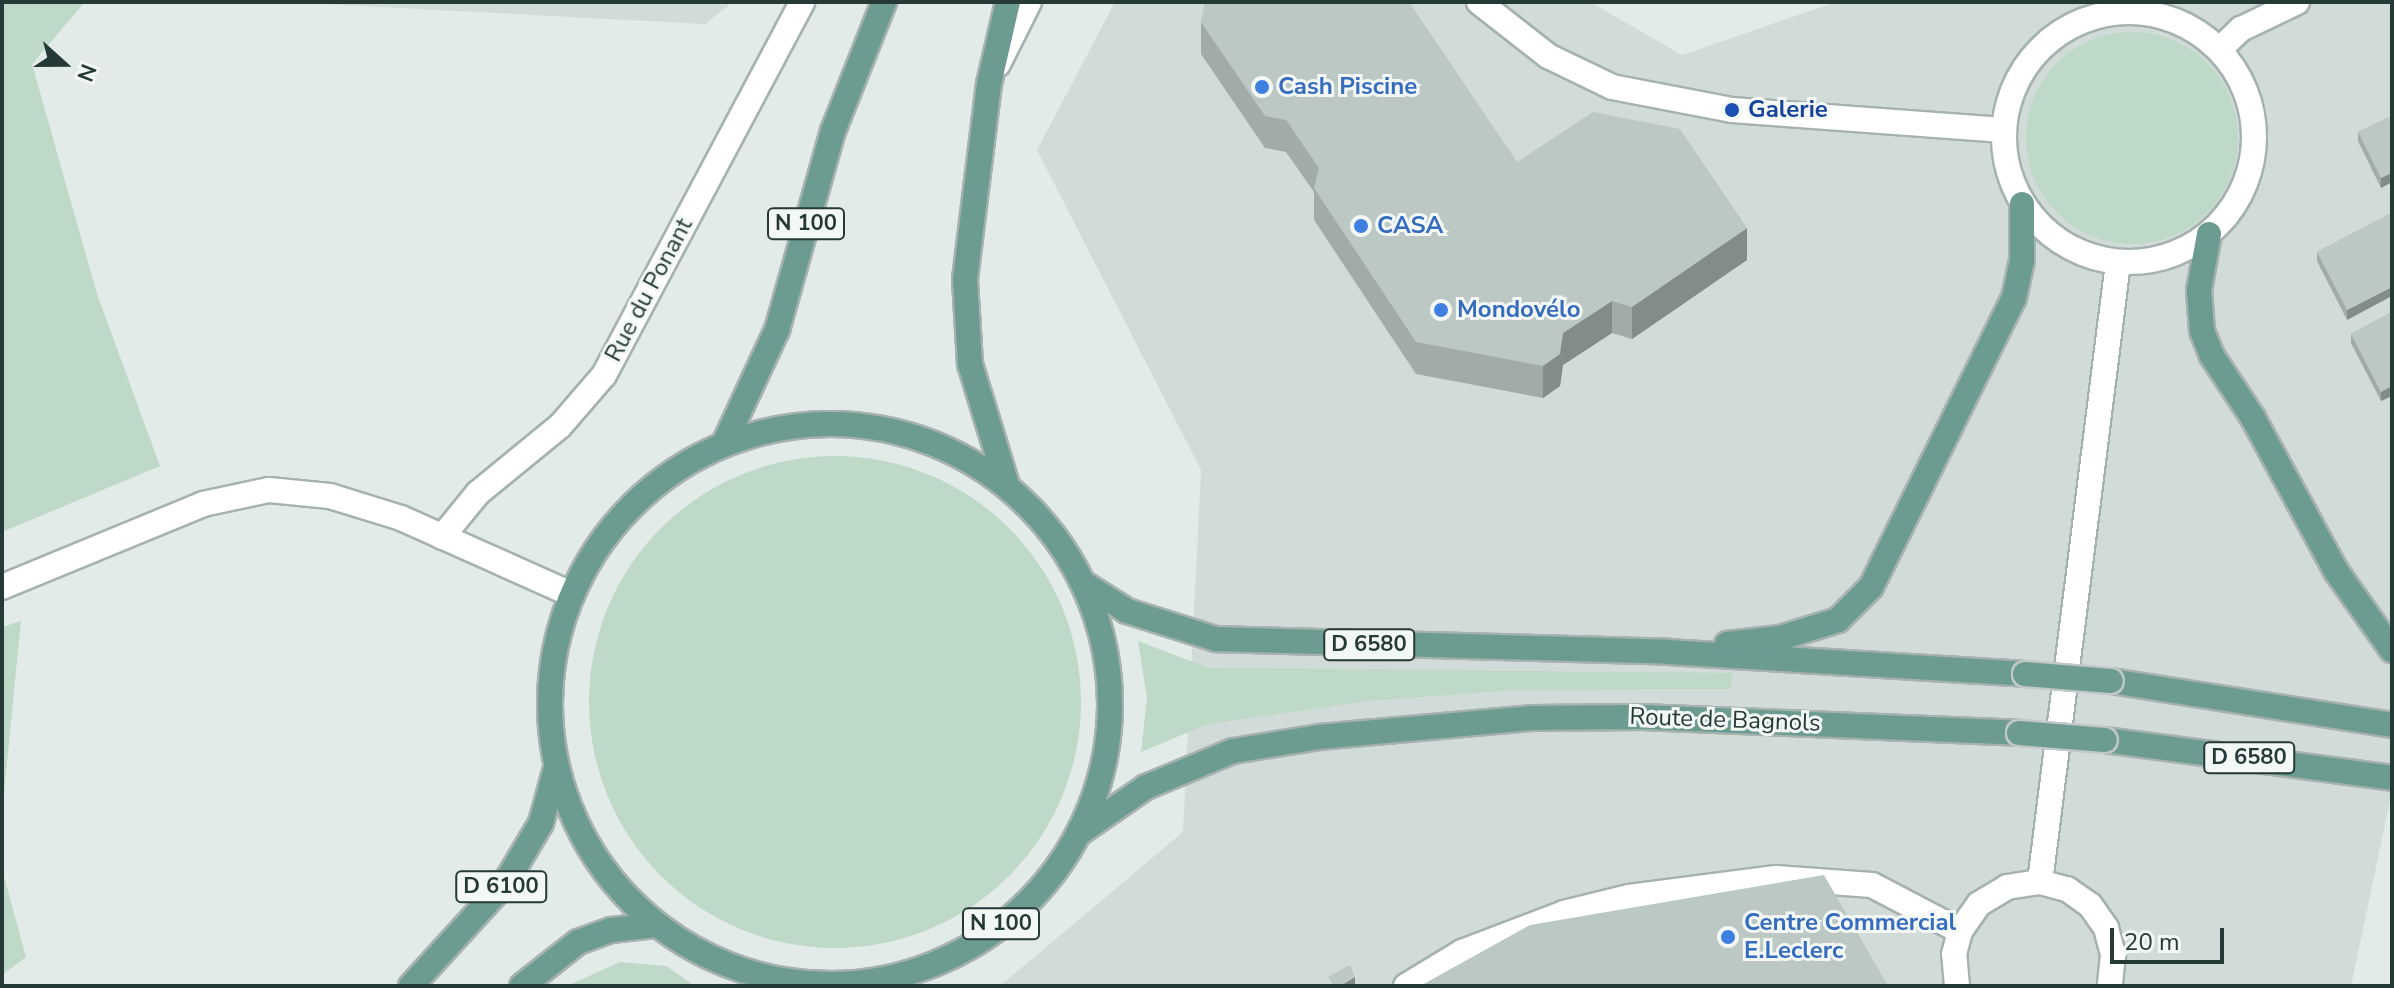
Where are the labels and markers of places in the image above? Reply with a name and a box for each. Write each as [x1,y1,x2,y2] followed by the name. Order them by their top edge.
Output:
[1278,73,1417,101] place label: Cash Piscine
[1253,78,1271,96] marker: Cash Piscine
[1748,96,1828,124] place label: Galerie
[1723,101,1741,119] marker: Galerie
[1377,212,1443,240] place label: CASA
[1352,217,1370,235] marker: CASA
[1457,296,1580,324] place label: Mondovélo
[1432,301,1450,319] marker: Mondovélo
[1744,909,1956,965] place label: Centre Commercial E.Leclerc
[1719,928,1737,946] marker: Centre Commercial E.Leclerc

